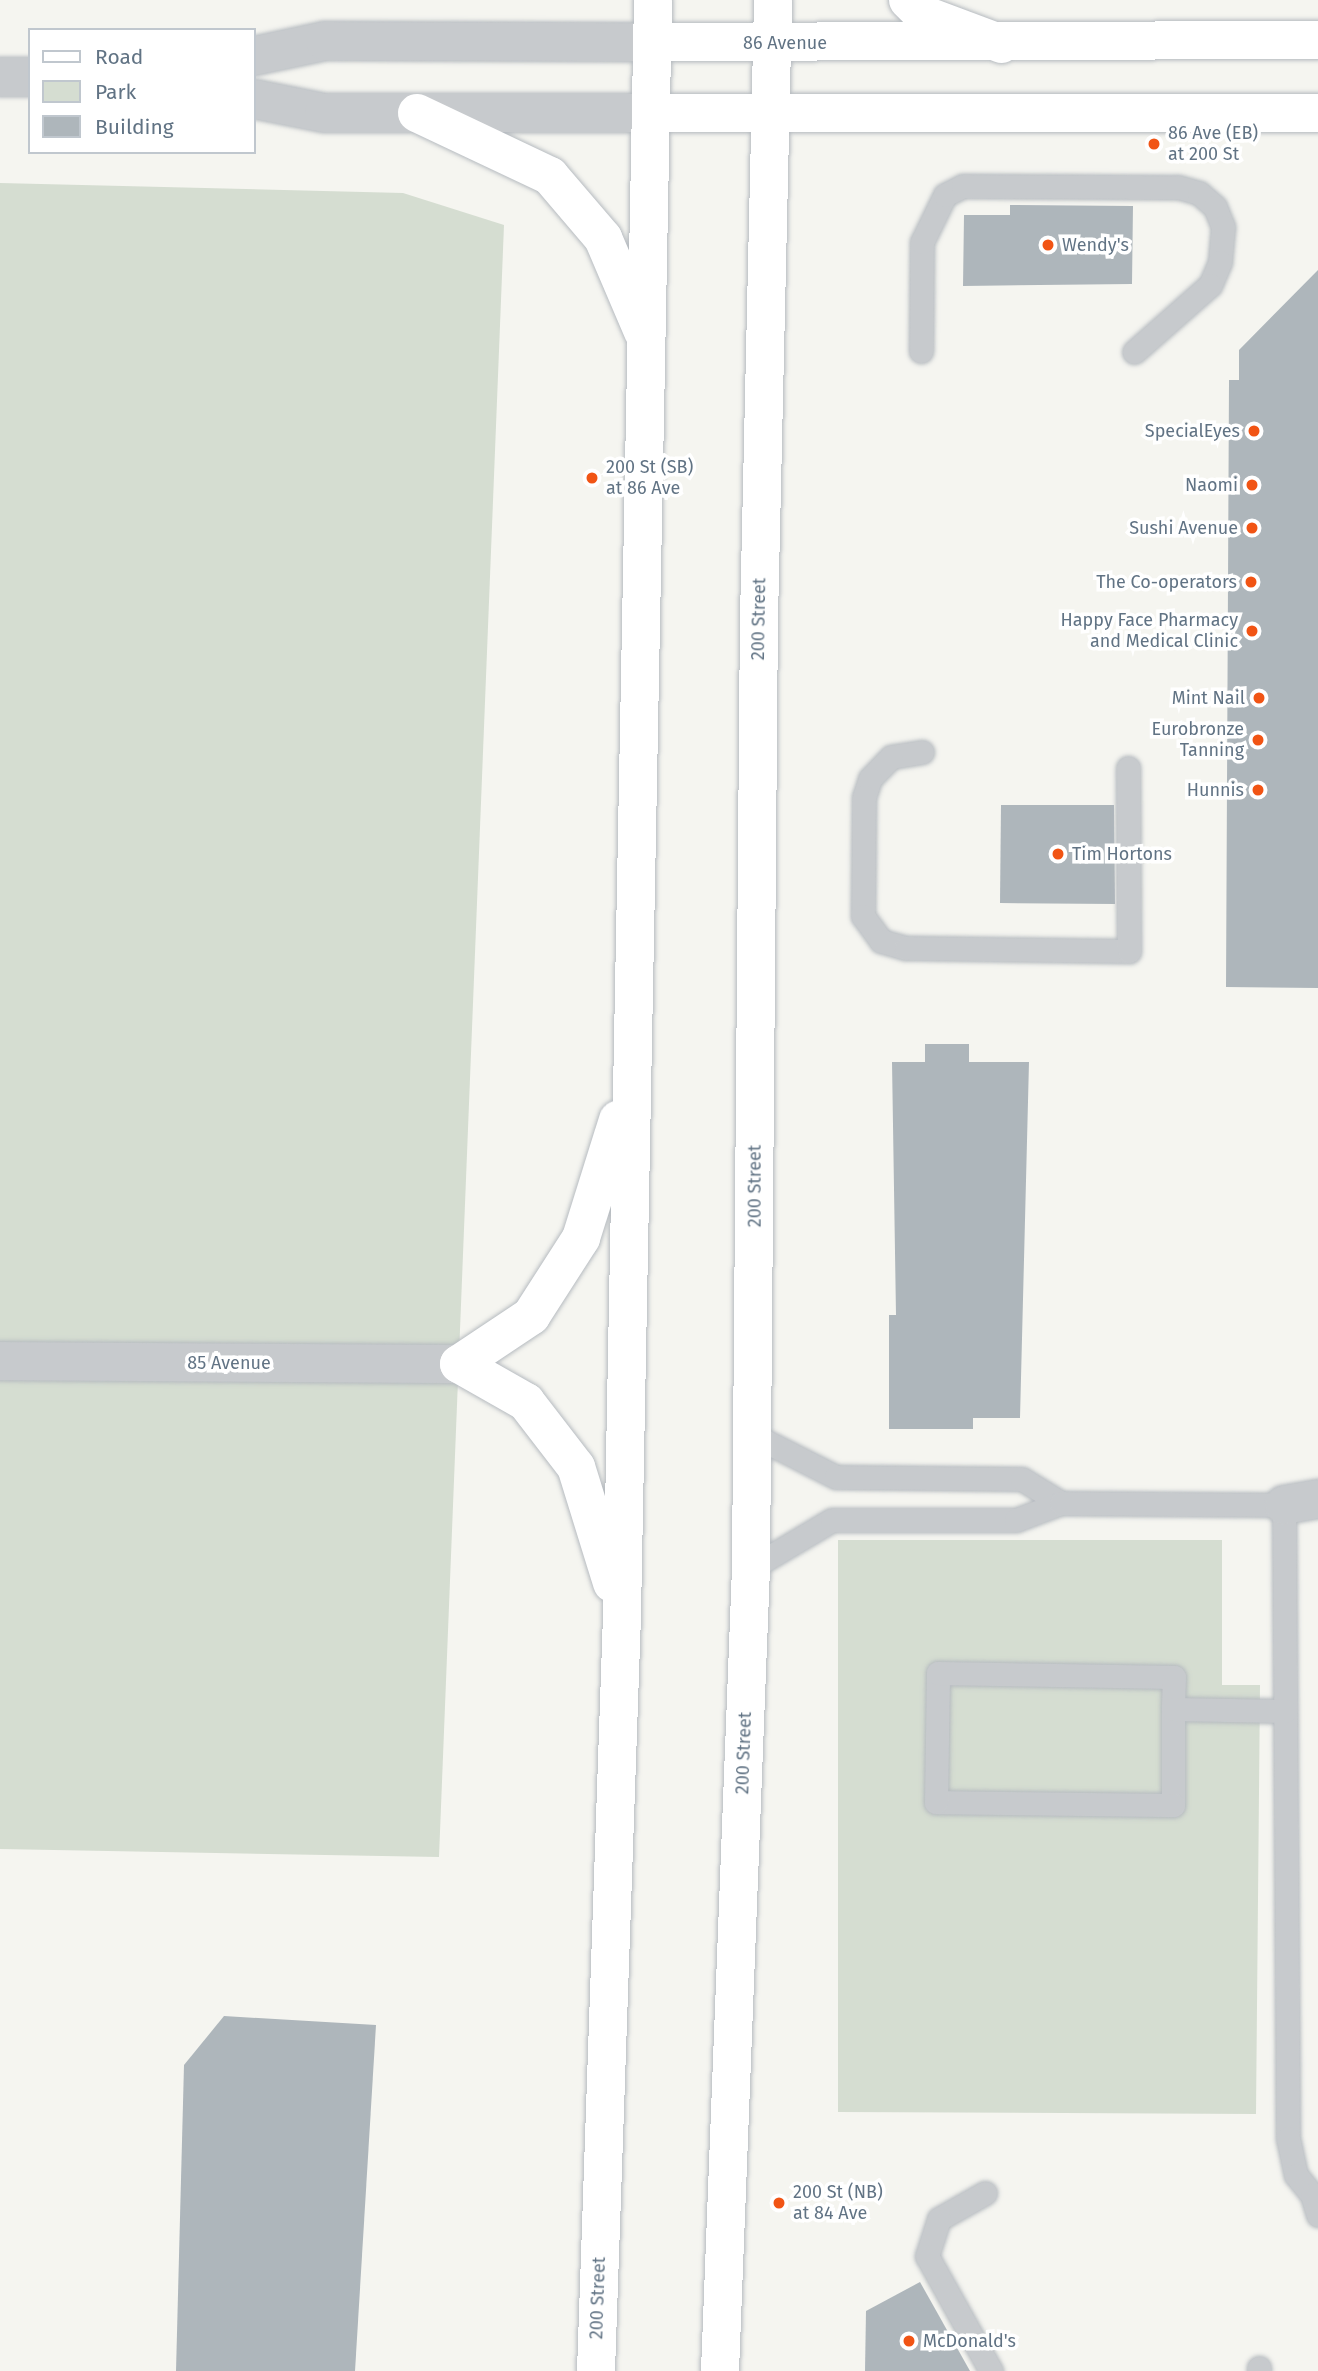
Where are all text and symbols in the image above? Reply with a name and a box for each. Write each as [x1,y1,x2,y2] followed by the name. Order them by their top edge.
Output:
[28,28,256,154] legend
[743,32,827,54] street label: 86 Avenue
[95,44,143,70] text: Road
[95,79,136,105] text: Park
[95,114,174,140] text: Building
[1168,123,1258,166] place label: 86 Ave (EB) at 200 St
[1146,136,1162,152] marker: 86 Ave (EB) at 200 St
[1062,234,1129,256] place label: Wendy's
[1040,237,1056,253] marker: Wendy's
[1145,420,1240,442] place label: SpecialEyes
[1246,423,1262,439] marker: SpecialEyes
[606,457,693,500] place label: 200 St (SB) at 86 Ave
[584,470,600,486] marker: 200 St (SB) at 86 Ave
[1185,474,1238,496] place label: Naomi
[1244,477,1260,493] marker: Naomi
[1129,517,1238,539] place label: Sushi Avenue
[1244,520,1260,536] marker: Sushi Avenue
[1096,571,1237,593] place label: The Co-operators
[1243,574,1259,590] marker: The Co-operators
[747,578,771,660] street label: 200 Street
[1061,610,1238,652] place label: Happy Face Pharmacy and Medical Clinic
[1244,623,1260,639] marker: Happy Face Pharmacy and Medical Clinic
[1172,687,1245,709] place label: Mint Nail
[1251,690,1267,706] marker: Mint Nail
[1152,719,1244,762] place label: Eurobronze Tanning
[1250,732,1266,748] marker: Eurobronze Tanning
[1187,779,1244,801] place label: Hunnis
[1250,782,1266,798] marker: Hunnis
[1072,843,1172,865] place label: Tim Hortons
[1050,846,1066,862] marker: Tim Hortons
[744,1145,766,1227] street label: 200 Street
[187,1352,271,1374] street label: 85 Avenue
[732,1711,756,1795] street label: 200 Street
[793,2182,883,2224] place label: 200 St (NB) at 84 Ave
[771,2195,787,2211] marker: 200 St (NB) at 84 Ave
[586,2256,610,2340] street label: 200 Street
[923,2330,1016,2352] place label: McDonald's
[901,2333,917,2349] marker: McDonald's

